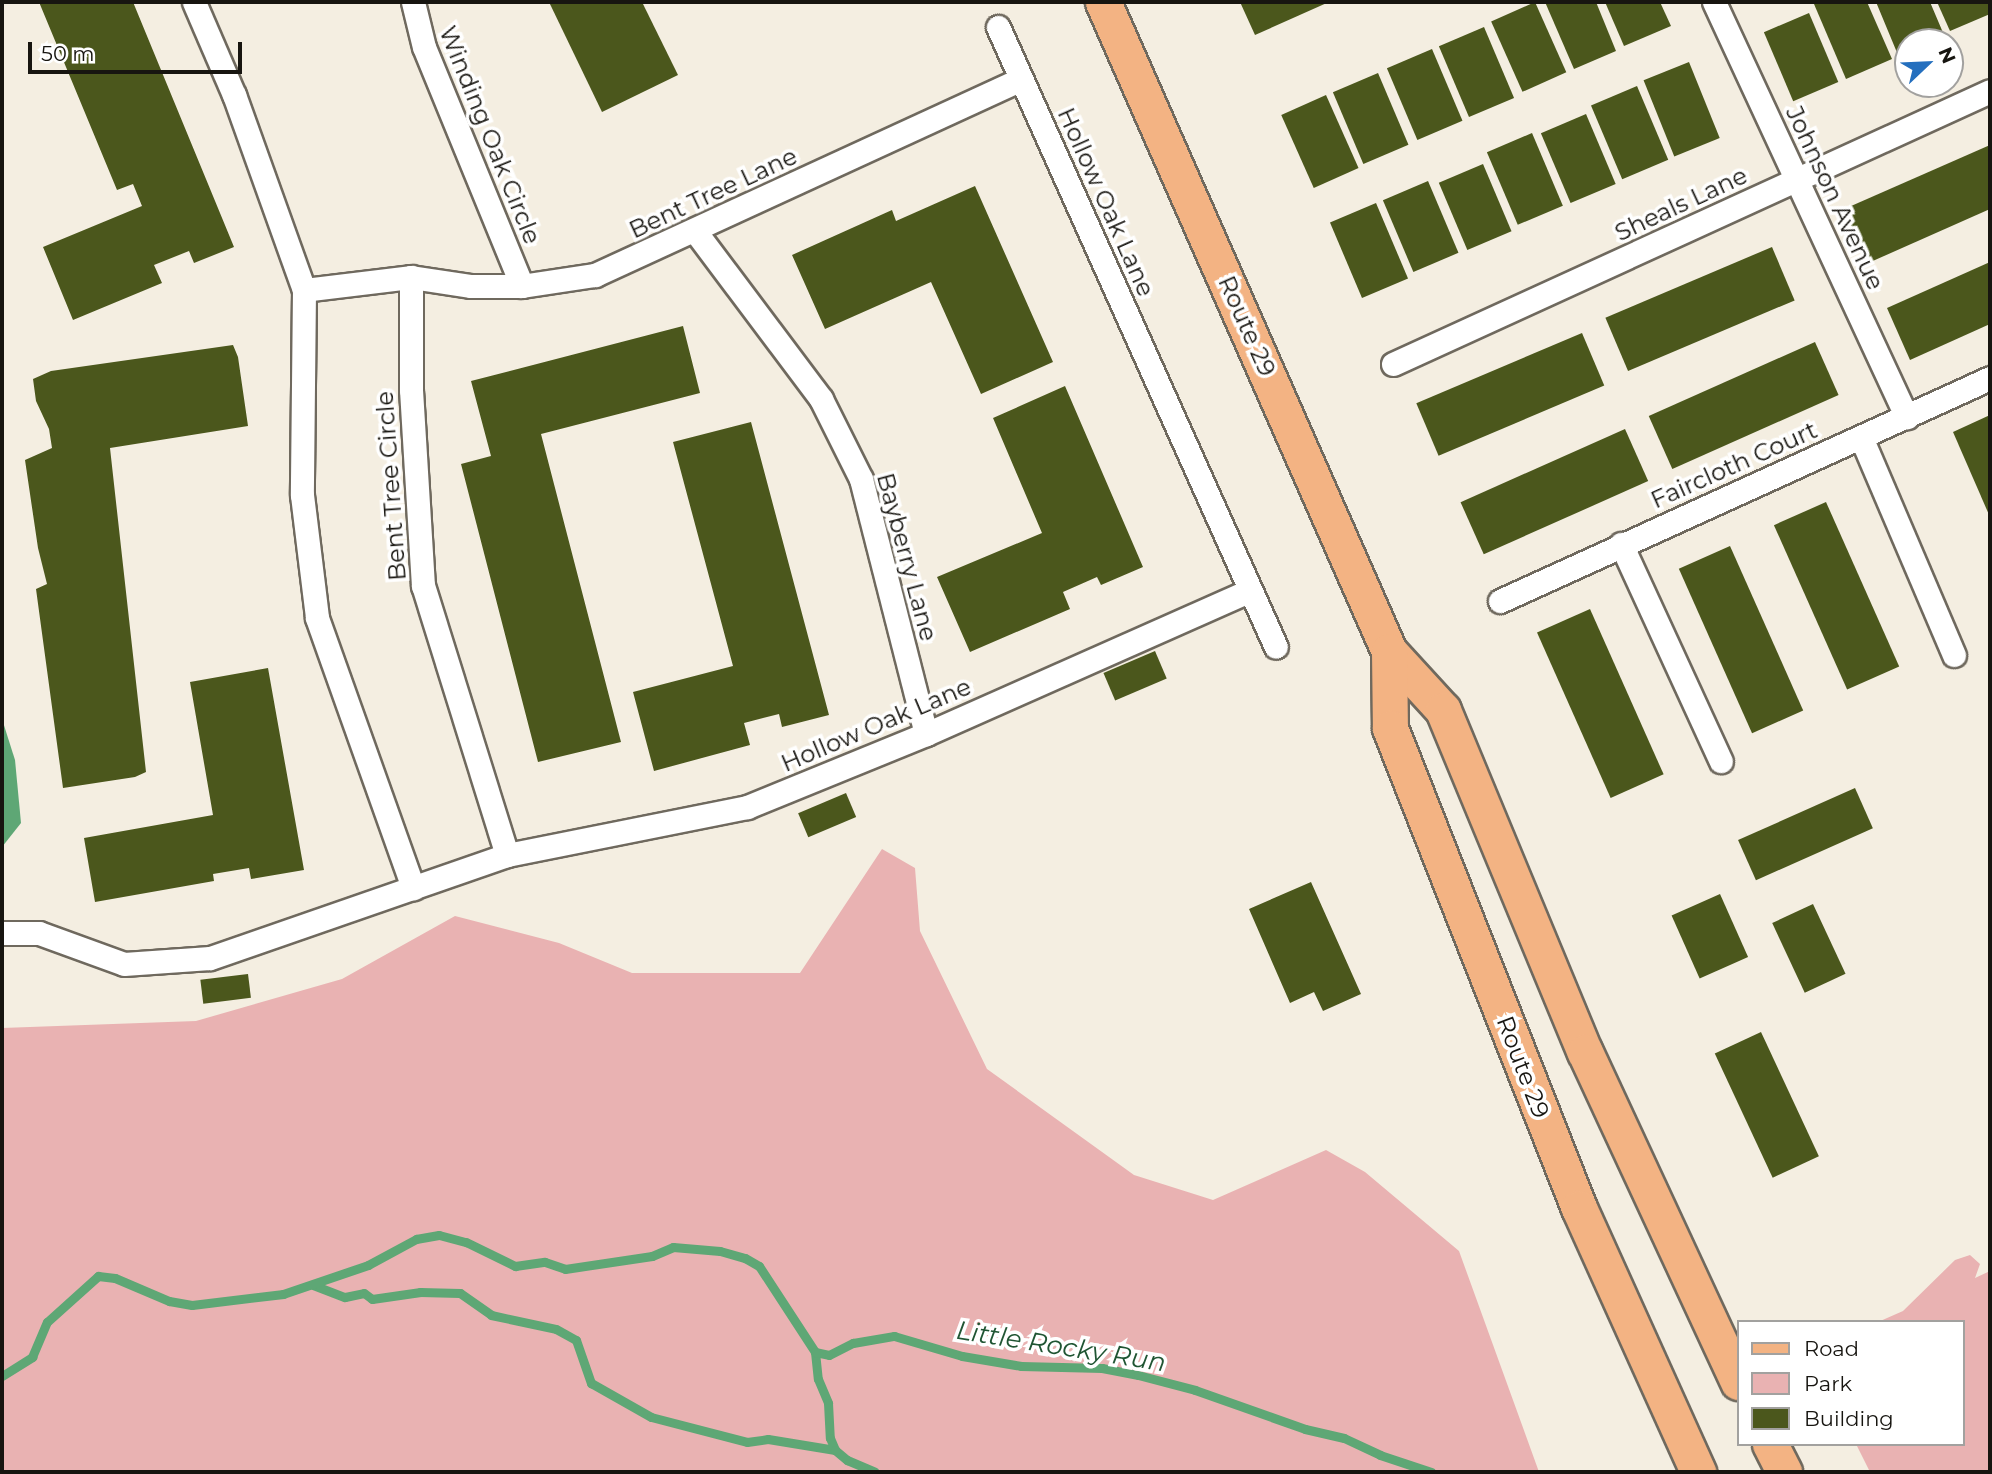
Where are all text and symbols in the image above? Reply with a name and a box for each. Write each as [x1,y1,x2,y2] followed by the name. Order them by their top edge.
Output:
[433,22,547,248] street label: Winding Oak Circle
[32,28,245,72] scale bar
[1894,28,1964,98] north arrow
[41,41,95,66] text: 50 m
[1933,44,1961,67] text: N
[1780,102,1890,294] street label: Johnson Avenue
[1051,103,1161,301] street label: Hollow Oak Lane
[624,142,802,244] street label: Bent Tree Lane
[1610,161,1752,247] street label: Sheals Lane
[1212,271,1282,381] street label: Route 29
[370,390,412,582] street label: Bent Tree Circle
[1646,415,1822,515] street label: Faircloth Court
[871,470,943,644] street label: Bayberry Lane
[777,672,975,778] street label: Hollow Oak Lane
[1490,1012,1556,1122] street label: Route 29
[954,1315,1168,1379] water label: Little Rocky Run
[1736,1320,1964,1446] legend
[1804,1336,1859,1361] text: Road
[1804,1371,1852,1396] text: Park
[1804,1406,1894,1431] text: Building

